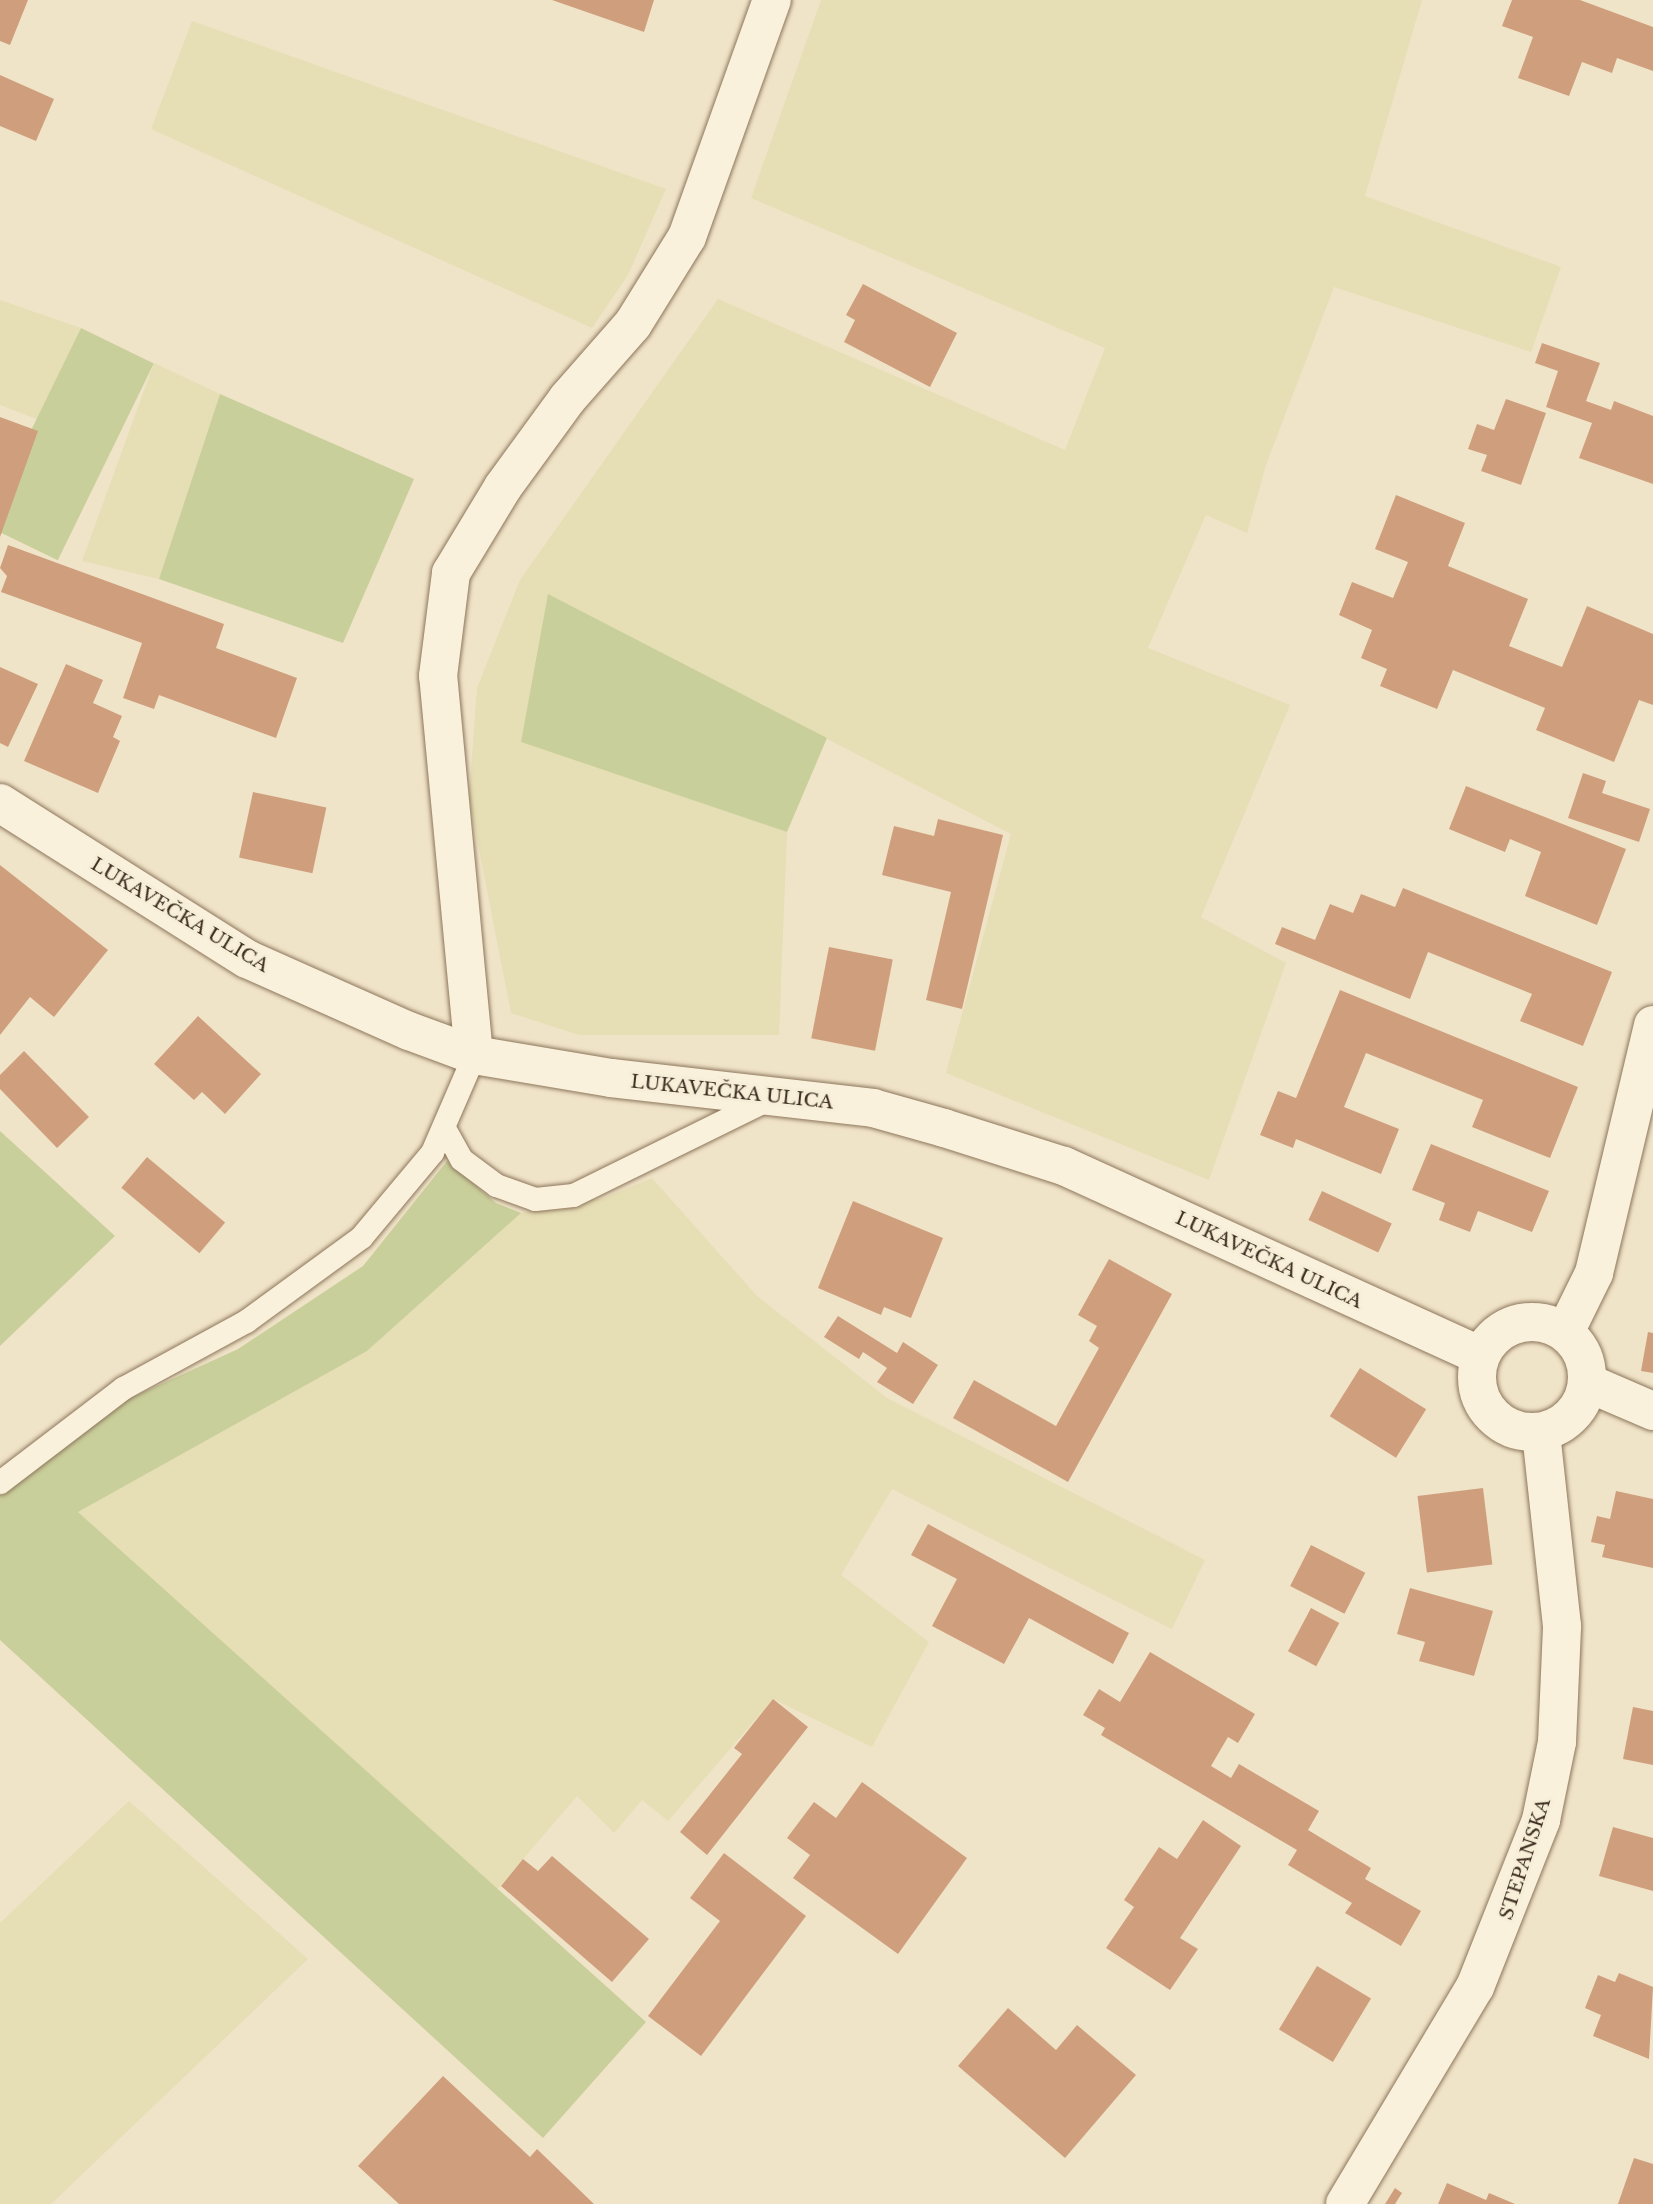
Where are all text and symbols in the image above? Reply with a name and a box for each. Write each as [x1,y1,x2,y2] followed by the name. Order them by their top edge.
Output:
[87,853,273,977] street label: LUKAVEČKA ULICA
[629,1070,835,1114] street label: LUKAVEČKA ULICA
[1172,1206,1366,1314] street label: LUKAVEČKA ULICA
[1495,1795,1555,1923] street label: STEPANSKA

